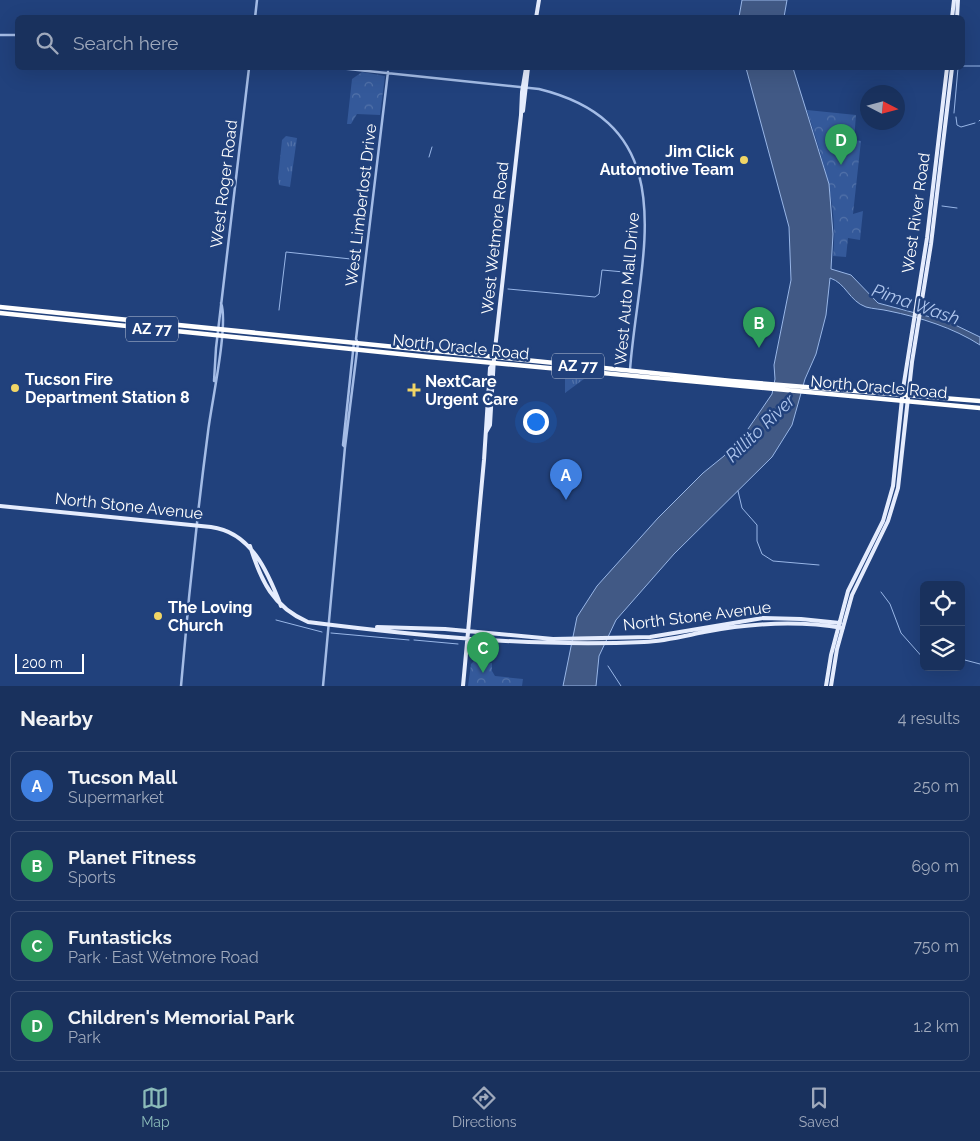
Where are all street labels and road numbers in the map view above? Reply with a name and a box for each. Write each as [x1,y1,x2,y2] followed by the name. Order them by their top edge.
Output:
[207,119,241,249] street label: West Roger Road
[342,123,380,287] street label: West Limberlost Drive
[898,152,934,274] street label: West River Road
[478,161,512,315] street label: West Wetmore Road
[611,212,643,366] street label: West Auto Mall Drive
[126,316,178,342] road number: AZ 77
[392,330,530,364] street label: North Oracle Road
[552,354,604,378] road number: AZ 77
[810,372,948,402] street label: North Oracle Road
[54,489,204,523] street label: North Stone Avenue
[622,597,772,635] street label: North Stone Avenue

